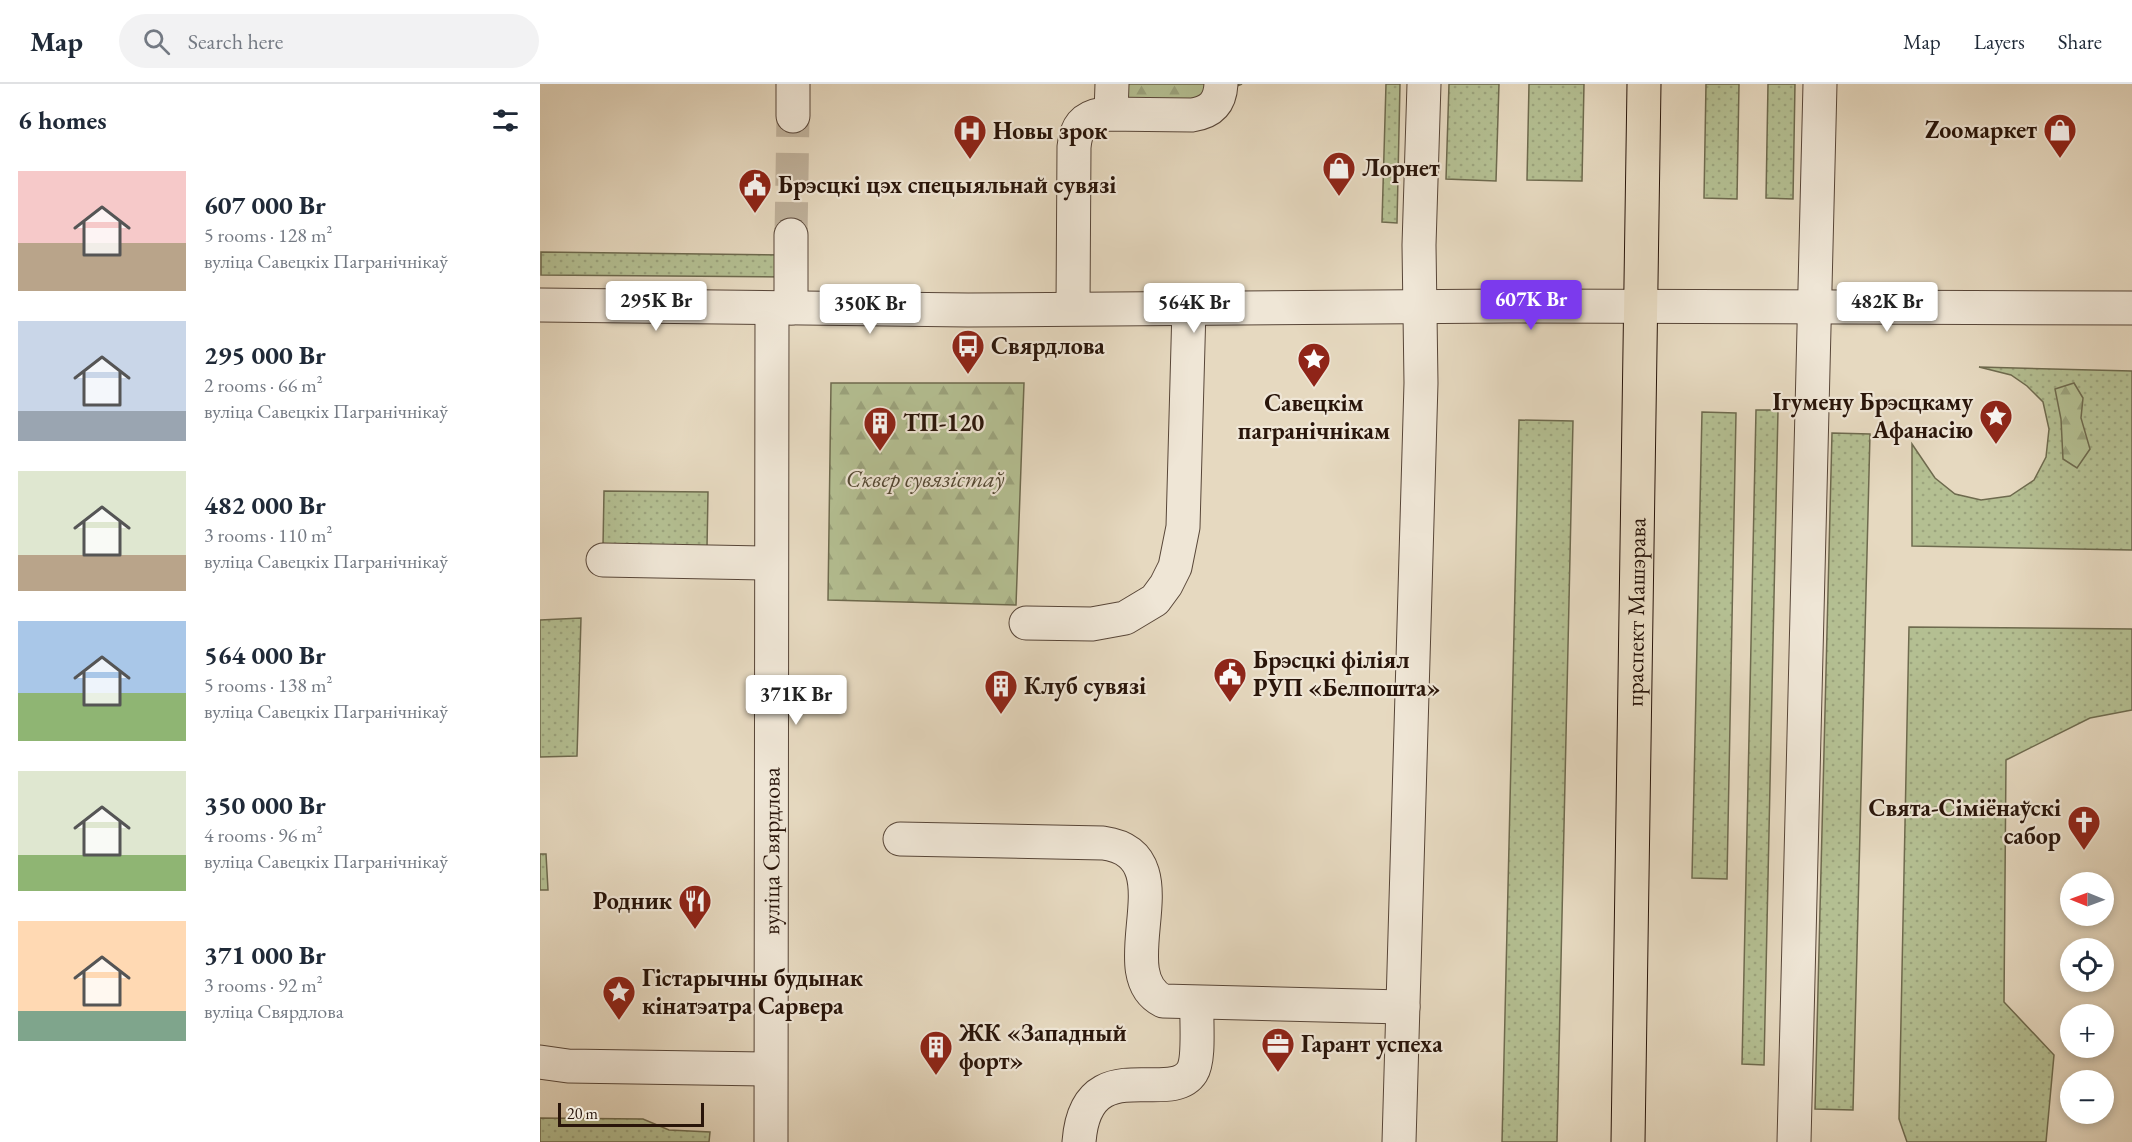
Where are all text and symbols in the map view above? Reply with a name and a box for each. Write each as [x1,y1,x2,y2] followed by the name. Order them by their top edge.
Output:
[119,14,539,68] search box
[30,23,83,59] text: Map
[140,25,173,58] icon: search
[188,27,283,56] text: Search here
[1903,28,1941,55] text: Map
[1974,28,2025,55] text: Layers
[2058,28,2102,55] text: Share
[18,103,107,137] text: 6 homes
[489,104,522,137] icon: filters
[2042,112,2078,159] shop icon: Zooмаркет
[952,113,988,160] hospital icon: Новы зрок
[1925,114,2037,145] place label: Zooмаркет
[993,115,1108,146] place label: Новы зрок
[1321,150,1357,197] shop icon: Лорнет
[1362,152,1440,183] place label: Лорнет
[737,167,773,214] public building icon: Брэсцкі цэх спецыяльнай сувязі
[778,169,1116,201] place label: Брэсцкі цэх спецыяльнай сувязі
[204,188,326,222] text: 607 000 Br
[66,195,138,267] icon: home
[204,222,332,248] text: 5 rooms · 128 m²
[204,248,448,274] text: вуліца Савецкіх Пагранічнікаў
[1476,280,1586,331] pin: 607K Br
[601,281,711,332] pin: 295K Br
[1832,282,1942,333] pin: 482K Br
[1139,283,1249,334] pin: 564K Br
[815,284,925,335] pin: 350K Br
[1495,286,1567,312] text: 607K Br
[620,287,692,313] text: 295K Br
[1851,288,1923,314] text: 482K Br
[1158,289,1230,315] text: 564K Br
[834,290,906,316] text: 350K Br
[950,328,986,375] bus stop icon: Свярдлова
[991,330,1105,361] place label: Свярдлова
[204,338,326,372] text: 295 000 Br
[1296,341,1332,388] place icon: Савецкім пагранічнікам
[66,345,138,417] icon: home
[204,372,323,398] text: 2 rooms · 66 m²
[1772,386,1973,445] place label: Ігумену Брэсцкаму Афанасію
[1238,387,1390,446] place label: Савецкім пагранічнікам
[204,398,448,424] text: вуліца Савецкіх Пагранічнікаў
[1978,398,2014,445] place icon: Ігумену Брэсцкаму Афанасію
[862,405,898,452] building icon: ТП-120
[903,407,985,438] place label: ТП-120
[846,463,1005,494] park label: Сквер сувязістаў
[204,488,326,522] text: 482 000 Br
[66,495,138,567] icon: home
[1619,517,1652,707] street label: праспект Машэрава
[204,522,332,548] text: 3 rooms · 110 m²
[204,548,448,574] text: вуліца Савецкіх Пагранічнікаў
[204,638,326,672] text: 564 000 Br
[1253,644,1441,703] place label: Брэсцкі філіял РУП «Белпошта»
[66,645,138,717] icon: home
[1212,656,1248,703] public building icon: Брэсцкі філіял РУП «Белпошта»
[983,668,1019,715] building icon: Клуб сувязі
[1024,670,1146,702] place label: Клуб сувязі
[204,672,332,698] text: 5 rooms · 138 m²
[741,675,851,726] pin: 371K Br
[760,681,832,707] text: 371K Br
[204,698,448,724] text: вуліца Савецкіх Пагранічнікаў
[755,767,786,935] street label: вуліца Свярдлова
[204,788,326,822] text: 350 000 Br
[1868,792,2061,851] place label: Свята-Сіміёнаўскі сабор
[66,795,138,867] icon: home
[2066,804,2102,851] church icon: Свята-Сіміёнаўскі сабор
[204,822,323,848] text: 4 rooms · 96 m²
[204,848,448,874] text: вуліца Савецкіх Пагранічнікаў
[2060,872,2114,926] north arrow
[2060,872,2114,1124] map controls
[677,883,713,930] restaurant icon: Родник
[593,885,673,916] place label: Родник
[204,938,326,972] text: 371 000 Br
[2060,938,2114,992] button: locate
[66,945,138,1017] icon: home
[642,962,864,1021] place label: Гістарычны будынак кінатэатра Сарвера
[204,972,323,998] text: 3 rooms · 92 m²
[601,974,637,1021] place icon: Гістарычны будынак кінатэатра Сарвера
[204,998,344,1024] text: вуліца Свярдлова
[2060,1004,2114,1058] button: +
[958,1017,1127,1076] place label: ЖК «Западный форт»
[1260,1026,1296,1073] office icon: Гарант успеха
[1301,1028,1443,1060] place label: Гарант успеха
[918,1029,954,1076] building icon: ЖК «Западный форт»
[2060,1070,2114,1124] button: −
[558,1100,704,1128] scale bar
[567,1103,598,1124] text: 20 m

